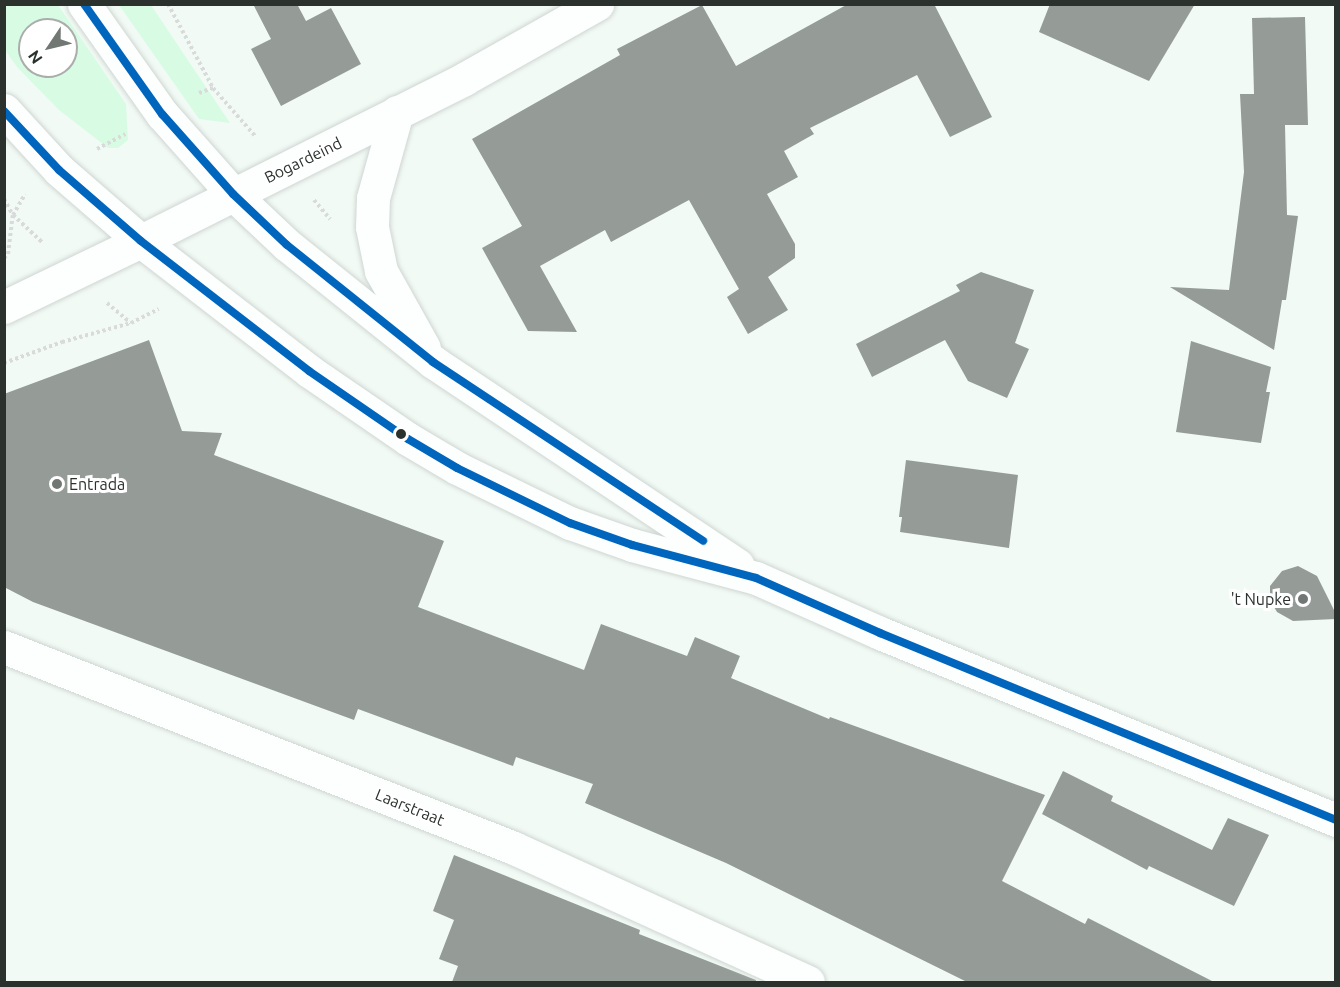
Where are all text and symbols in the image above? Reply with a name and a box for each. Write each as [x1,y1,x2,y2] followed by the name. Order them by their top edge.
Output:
[18,18,78,78] north arrow
[24,47,46,67] text: N
[261,133,345,187] street label: Bogardeind
[395,428,407,440] unlabelled marker
[69,474,125,494] place label: Entrada
[50,477,64,491] marker: Entrada
[1231,589,1291,609] place label: 't Nupke
[1296,592,1310,606] marker: 't Nupke
[373,784,447,830] street label: Laarstraat

